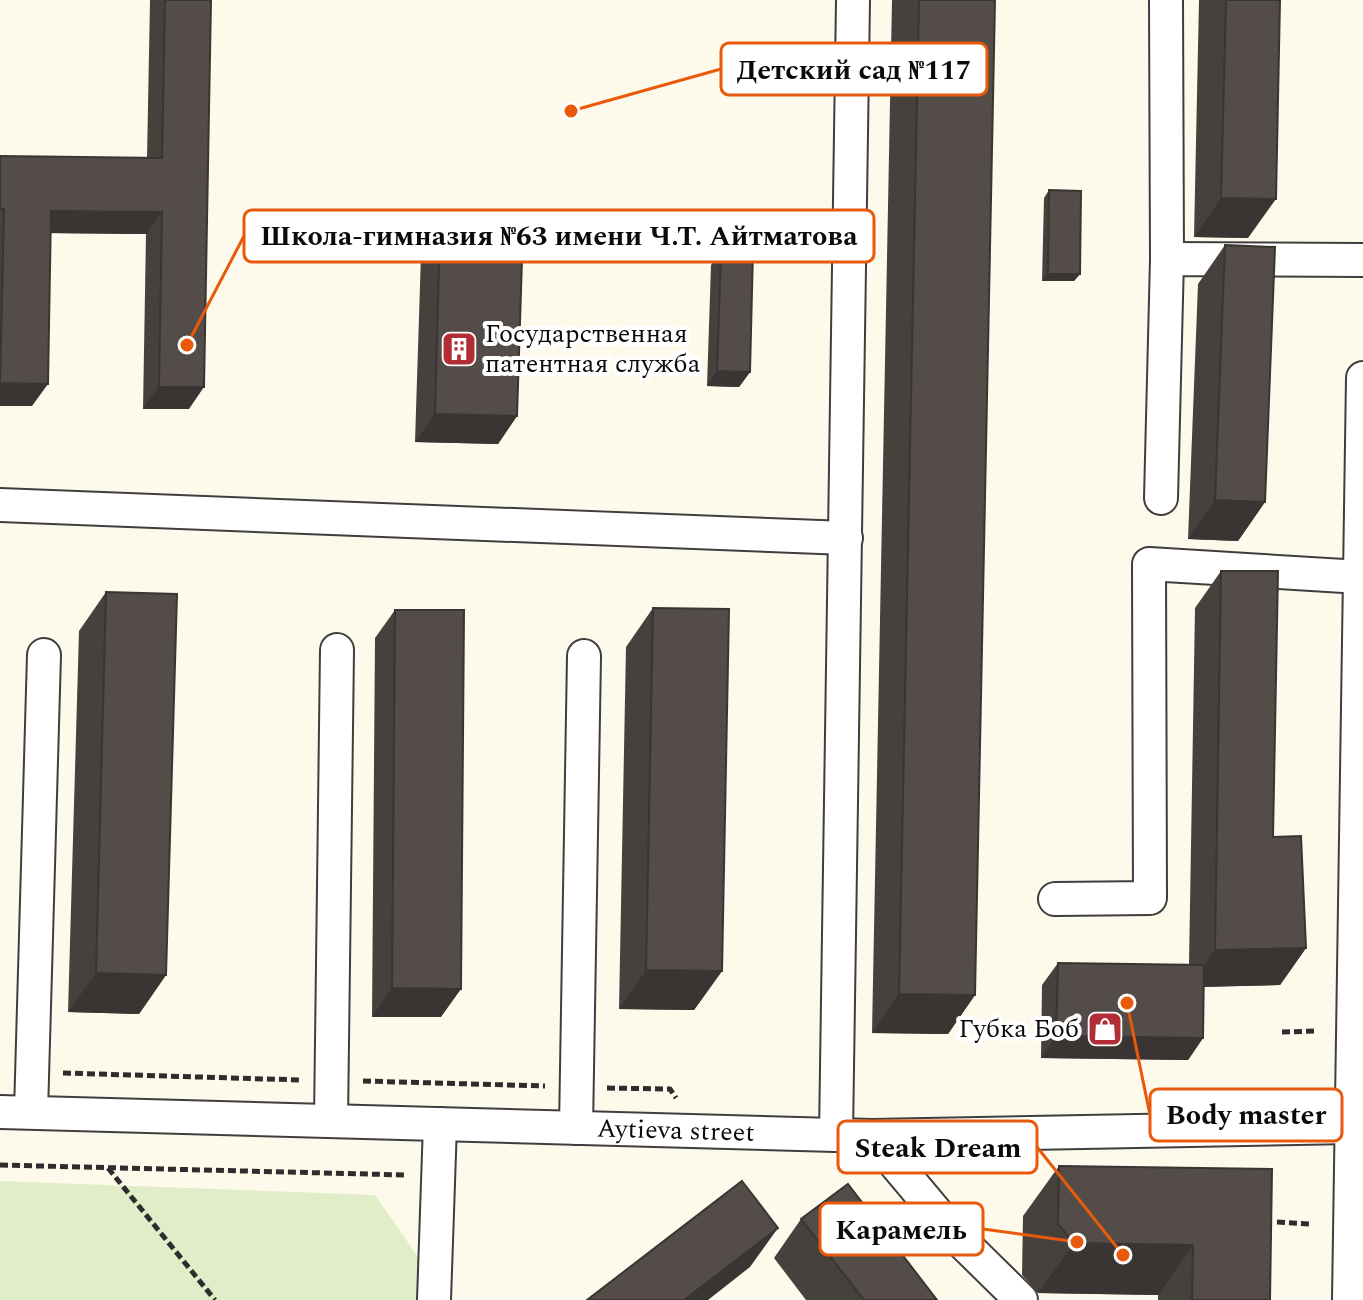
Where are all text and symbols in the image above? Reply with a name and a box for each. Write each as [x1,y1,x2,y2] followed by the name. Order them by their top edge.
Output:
[721,43,987,95] callout: Детский сад №117
[737,49,971,92] text: Детский сад №117
[244,210,874,262] callout: Школа-гимназия №63 имени Ч.Т. Айтматова
[260,215,858,258] text: Школа-гимназия №63 имени Ч.Т. Айтматова
[485,314,701,384] place label: Государственная патентная служба
[440,330,478,368] building icon: Государственная патентная служба
[958,1009,1079,1049] place label: Губка Боб
[1086,1010,1124,1048] shop icon: Губка Боб
[1150,1089,1342,1141] callout: Body master
[1166,1094,1326,1137] text: Body master
[596,1108,755,1153] street label: Aytieva street
[838,1121,1037,1173] callout: Steak Dream
[855,1127,1021,1170] text: Steak Dream
[820,1203,983,1255] callout: Карамель
[835,1209,967,1252] text: Карамель

